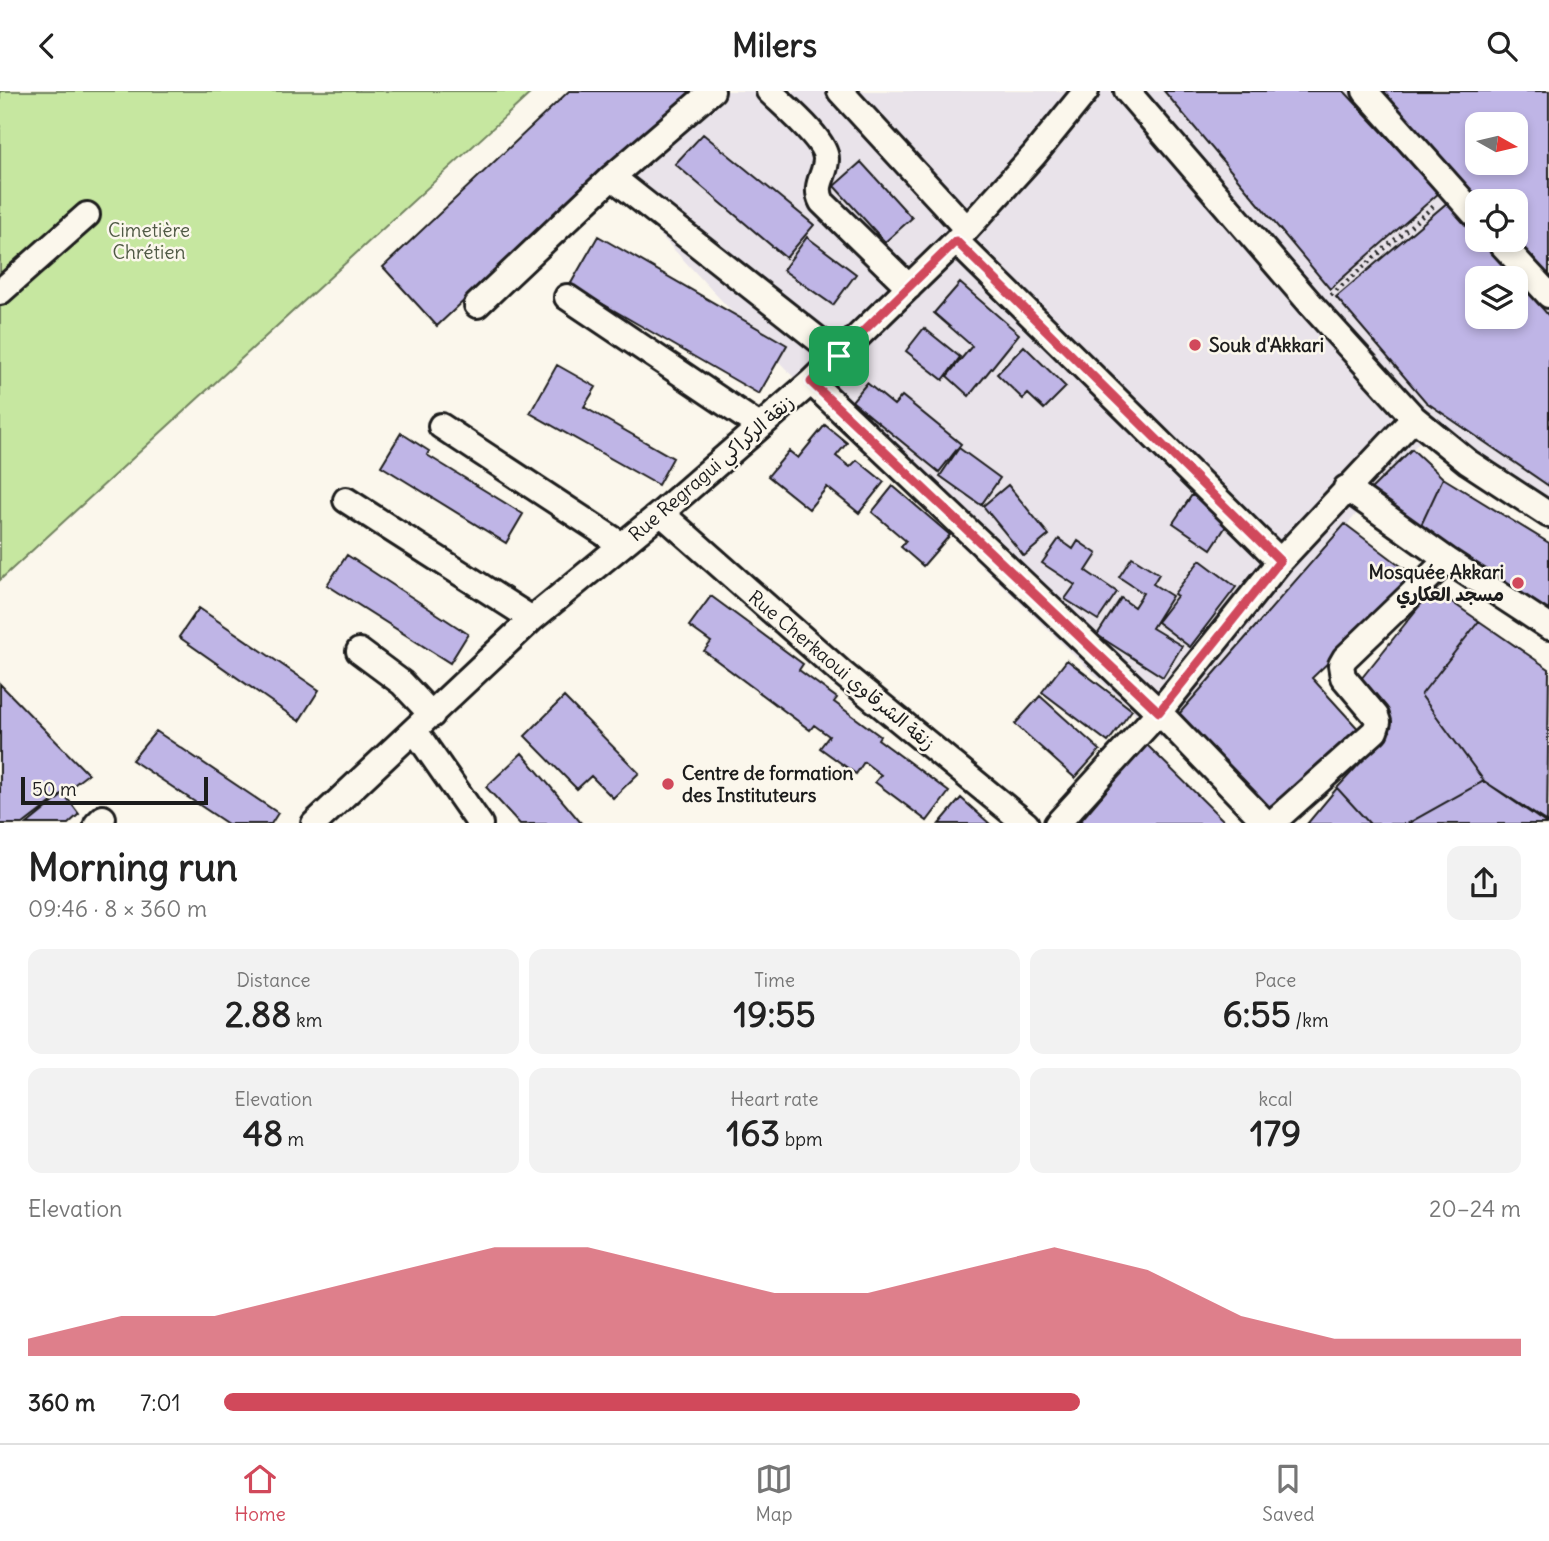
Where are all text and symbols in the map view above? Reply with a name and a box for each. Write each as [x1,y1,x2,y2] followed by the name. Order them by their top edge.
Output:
[732,25,817,66] text: Milers
[28,27,66,65] icon: back
[1483,27,1521,65] icon: search
[1465,112,1528,175] north arrow
[1465,112,1528,329] map controls
[1465,189,1528,252] button: locate
[108,218,190,264] park label: Cimetière Chrétien
[1465,266,1528,329] button: layers
[809,326,869,386] pin
[1209,333,1324,357] place label: Souk d'Akkari
[820,337,858,375] icon: arrive
[1187,337,1203,353] marker: Souk d'Akkari
[623,390,802,550] street label: Rue Regragui زنقة الركراكي
[1369,560,1504,609] place label: Mosquée Akkari مسجد العكاري
[1510,575,1526,591] marker: Mosquée Akkari مسجد العكاري
[742,585,940,757] street label: Rue Cherkaoui زنقة الشرقاوي
[682,761,854,807] place label: Centre de formation des Instituteurs
[21,775,208,806] scale bar
[660,776,676,792] marker: Centre de formation des Instituteurs
[32,777,77,801] text: 50 m
[28,844,238,891] text: Morning run
[1447,846,1521,920] button: share
[28,894,207,923] text: 09:46 · 8 × 360 m
[236,968,311,992] text: Distance
[754,968,795,992] text: Time
[1255,968,1296,992] text: Pace
[225,992,291,1036] text: 2.88
[733,992,816,1036] text: 19:55
[1222,992,1291,1036] text: 6:55
[291,1008,322,1032] text: km
[1291,1008,1329,1032] text: /km
[235,1087,312,1111] text: Elevation
[730,1087,819,1111] text: Heart rate
[1258,1087,1293,1111] text: kcal
[243,1111,283,1155] text: 48
[726,1111,780,1155] text: 163
[1250,1111,1301,1155] text: 179
[283,1127,304,1151] text: m
[780,1127,823,1151] text: bpm
[28,1194,122,1223] text: Elevation
[1429,1194,1521,1223] text: 20–24 m
[28,1388,95,1417] text: 360 m
[140,1388,181,1417] text: 7:01
[235,1460,286,1526] tab: Home
[755,1460,793,1526] tab: Map
[1262,1460,1314,1526] tab: Saved

